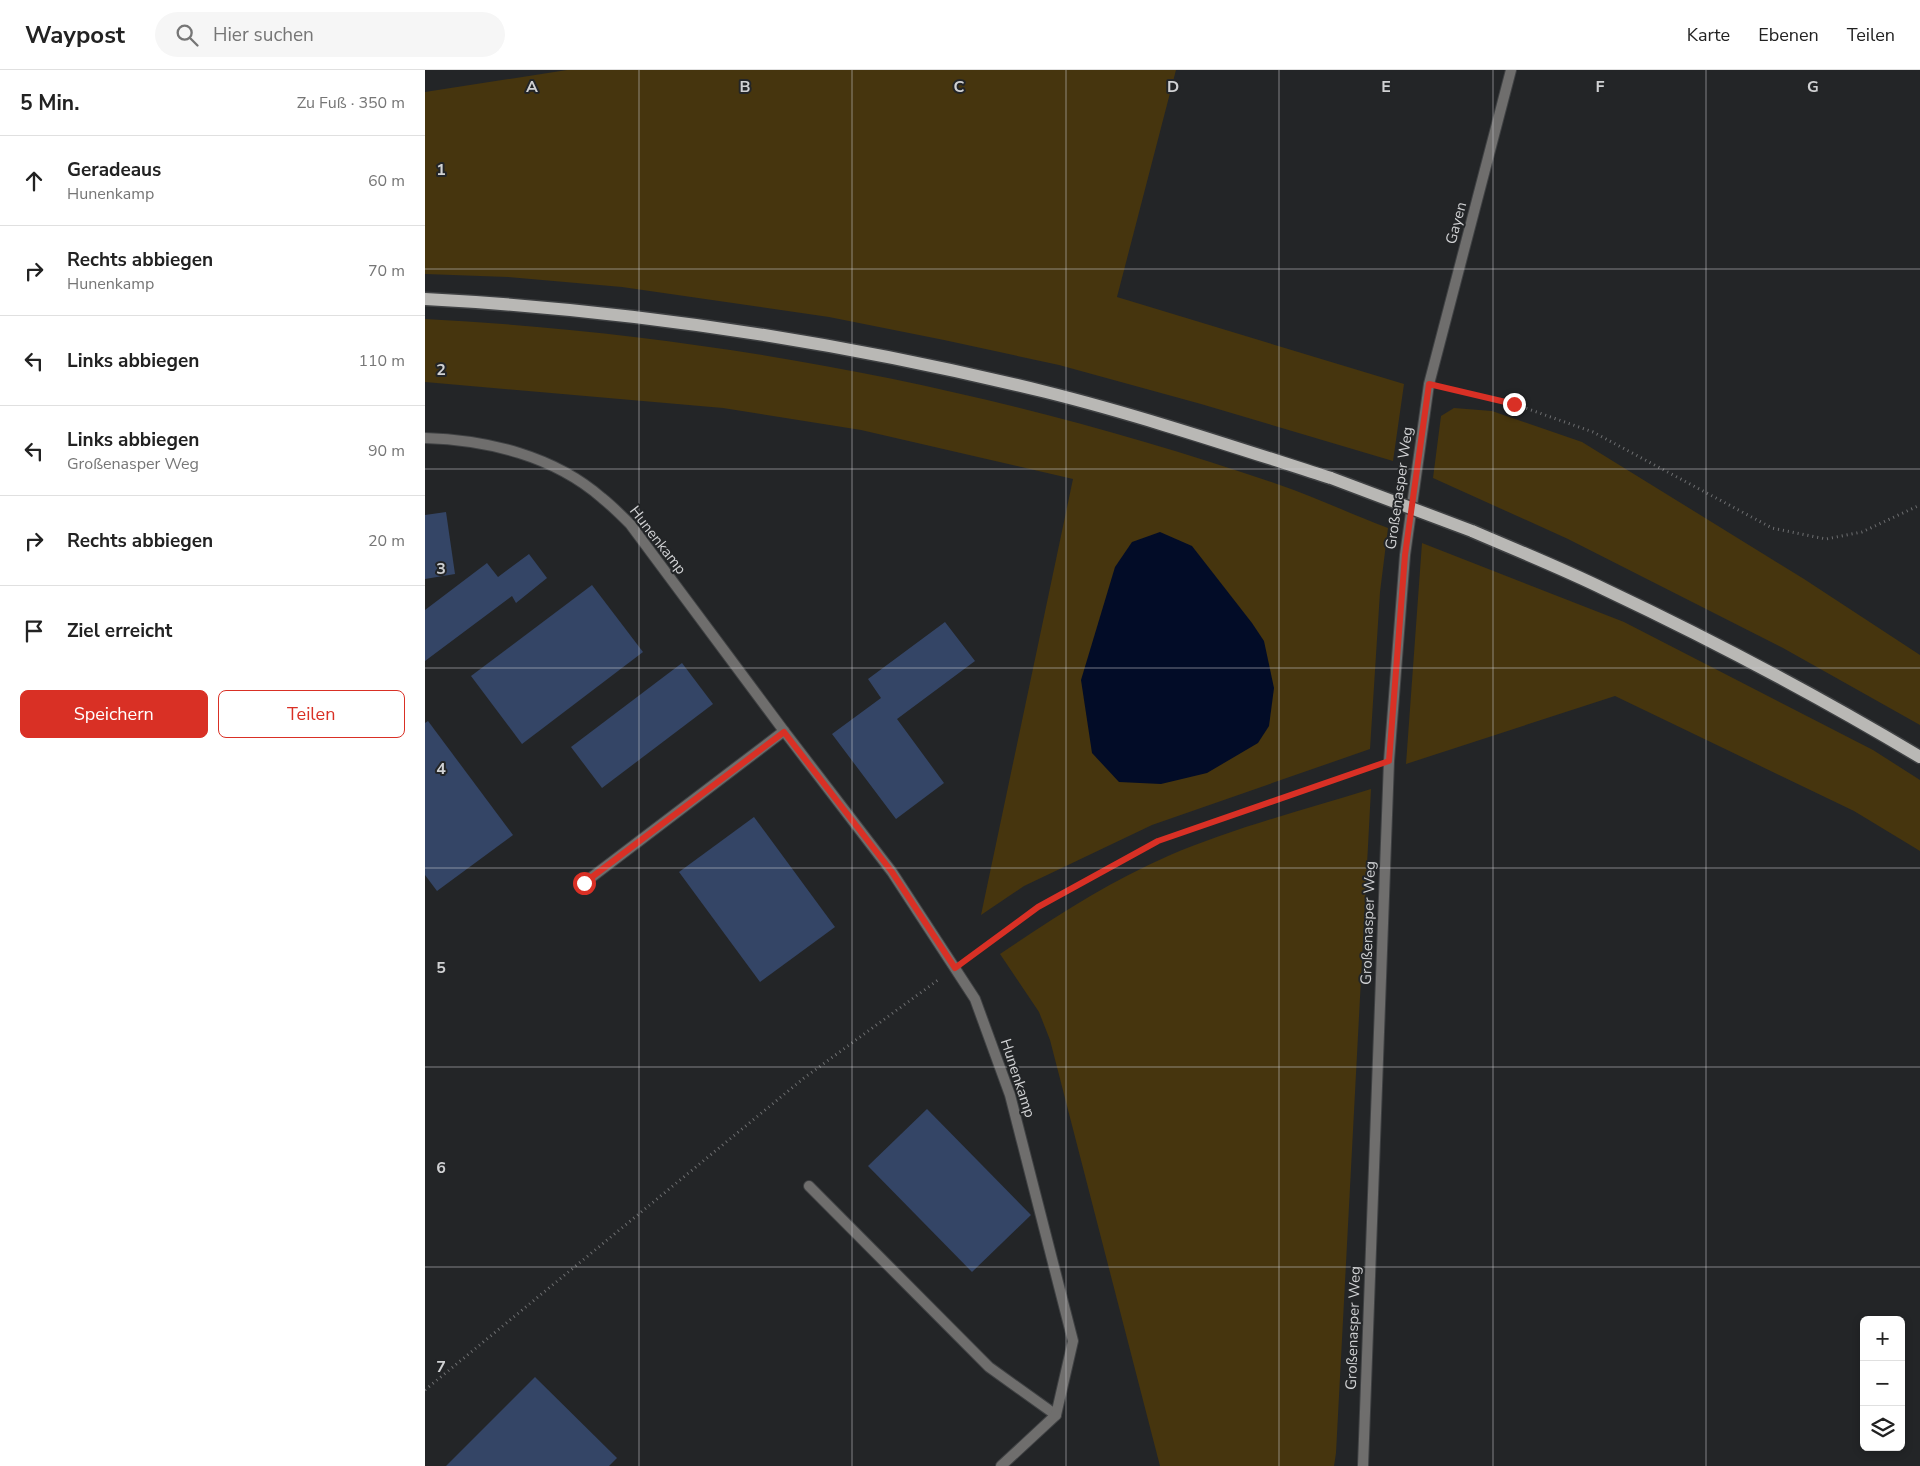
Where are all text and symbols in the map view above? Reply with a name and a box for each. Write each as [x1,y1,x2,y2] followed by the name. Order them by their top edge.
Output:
[155,12,505,57] search box
[25,19,125,51] text: Waypost
[173,21,201,49] icon: search
[213,22,314,48] text: Hier suchen
[1687,23,1730,47] text: Karte
[1758,23,1819,47] text: Ebenen
[1847,23,1895,47] text: Teilen
[526,76,538,98] text: A
[739,76,751,98] text: B
[954,76,965,98] text: C
[1167,76,1179,98] text: D
[1381,76,1391,98] text: E
[1596,76,1605,98] text: F
[1807,76,1819,98] text: G
[20,89,79,117] text: 5 Min.
[297,92,405,114] text: Zu Fuß · 350 m
[67,157,161,183] text: Geradeaus
[436,159,446,181] text: 1
[20,167,48,195] icon: ahead
[368,170,405,192] text: 60 m
[67,183,154,205] text: Hunenkamp
[1441,200,1471,246] street label: Gayen
[67,247,213,273] text: Rechts abbiegen
[20,257,48,285] icon: right
[368,260,405,282] text: 70 m
[67,273,154,295] text: Hunenkamp
[20,347,48,375] icon: left
[67,348,199,374] text: Links abbiegen
[358,350,405,372] text: 110 m
[436,359,446,381] text: 2
[1503,393,1526,416] route end
[1380,425,1418,551] street label: Großenasper Weg
[67,427,199,453] text: Links abbiegen
[20,437,48,465] icon: left
[368,440,405,462] text: 90 m
[67,453,199,475] text: Großenasper Weg
[625,502,691,579] street label: Hunenkamp
[20,527,48,555] icon: right
[67,528,213,554] text: Rechts abbiegen
[368,530,405,552] text: 20 m
[436,558,446,580] text: 3
[20,617,48,645] icon: arrive
[67,618,172,644] text: Ziel erreicht
[20,690,208,738] button: Speichern
[218,690,405,738] button: Teilen
[436,758,446,780] text: 4
[1356,861,1380,985] street label: Großenasper Weg
[573,872,596,895] route start
[436,957,446,979] text: 5
[996,1036,1040,1120] street label: Hunenkamp
[436,1157,446,1179] text: 6
[1341,1266,1365,1390] street label: Großenasper Weg
[1860,1316,1905,1451] map controls
[1860,1316,1905,1361] button: +
[436,1356,446,1378] text: 7
[1860,1361,1905,1406] button: −
[1860,1406,1905,1451] button: layers

